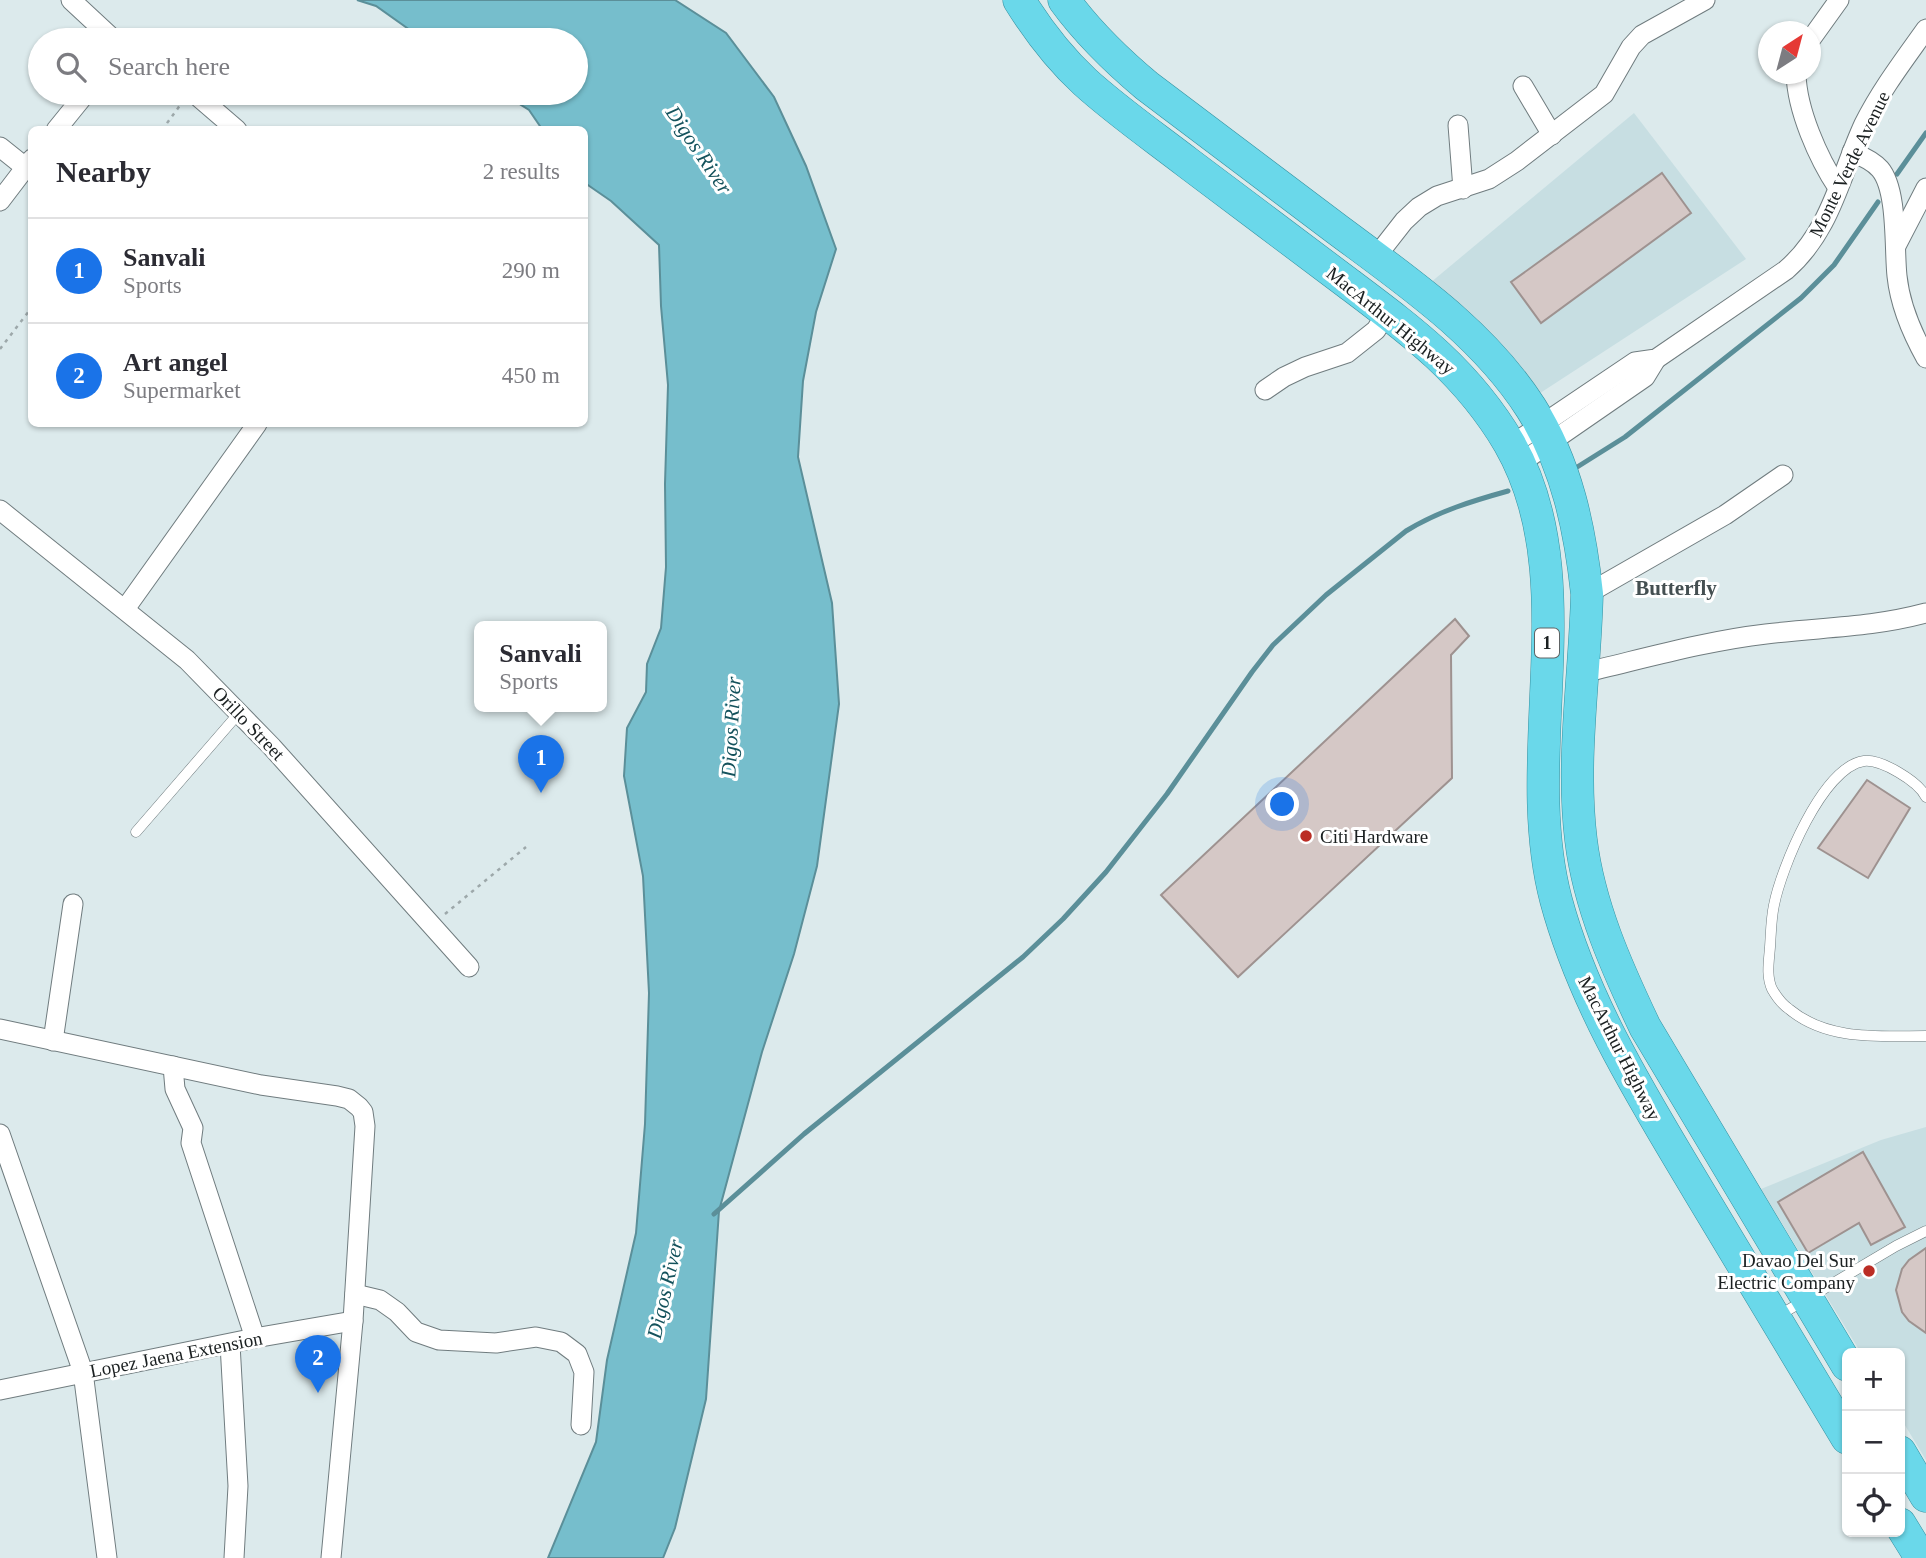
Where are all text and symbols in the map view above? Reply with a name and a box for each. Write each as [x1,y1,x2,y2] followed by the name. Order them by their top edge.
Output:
[1758,21,1821,84] north arrow
[28,28,588,105] search box
[52,48,90,86] icon: search
[108,52,230,81] text: Search here
[1805,88,1894,241] street label: Monte Verde Avenue
[660,101,738,199] water label: Digos River
[56,155,151,188] text: Nearby
[483,159,560,184] text: 2 results
[123,243,205,272] text: Sanvali
[73,258,85,283] text: 1
[502,258,560,283] text: 290 m
[1322,262,1459,379] street label: MacArthur Highway
[123,273,182,298] text: Sports
[123,348,228,377] text: Art angel
[73,363,85,388] text: 2
[502,363,560,388] text: 450 m
[123,378,241,403] text: Supermarket
[1635,576,1717,600] district label: Butterfly
[474,621,607,712] popup
[1535,628,1559,658] road number: 1
[499,639,582,668] text: Sanvali
[499,669,558,694] text: Sports
[716,675,746,779] water label: Digos River
[208,682,290,765] street label: Orillo Street
[518,735,564,793] pin: 1
[1265,787,1299,821] your location
[1320,826,1428,847] place label: Citi Hardware
[1298,828,1314,844] marker: Citi Hardware
[1574,973,1665,1124] street label: MacArthur Highway
[642,1236,688,1342] water label: Digos River
[1717,1250,1856,1293] place label: Davao Del Sur Electric Company
[1861,1263,1877,1279] marker: Davao Del Sur Electric Company
[88,1327,265,1382] street label: Lopez Jaena Extension
[295,1335,341,1393] pin: 2
[1842,1348,1905,1537] map controls
[1842,1348,1905,1411] button: +
[1842,1411,1905,1474] button: −
[1842,1474,1905,1537] button: locate

